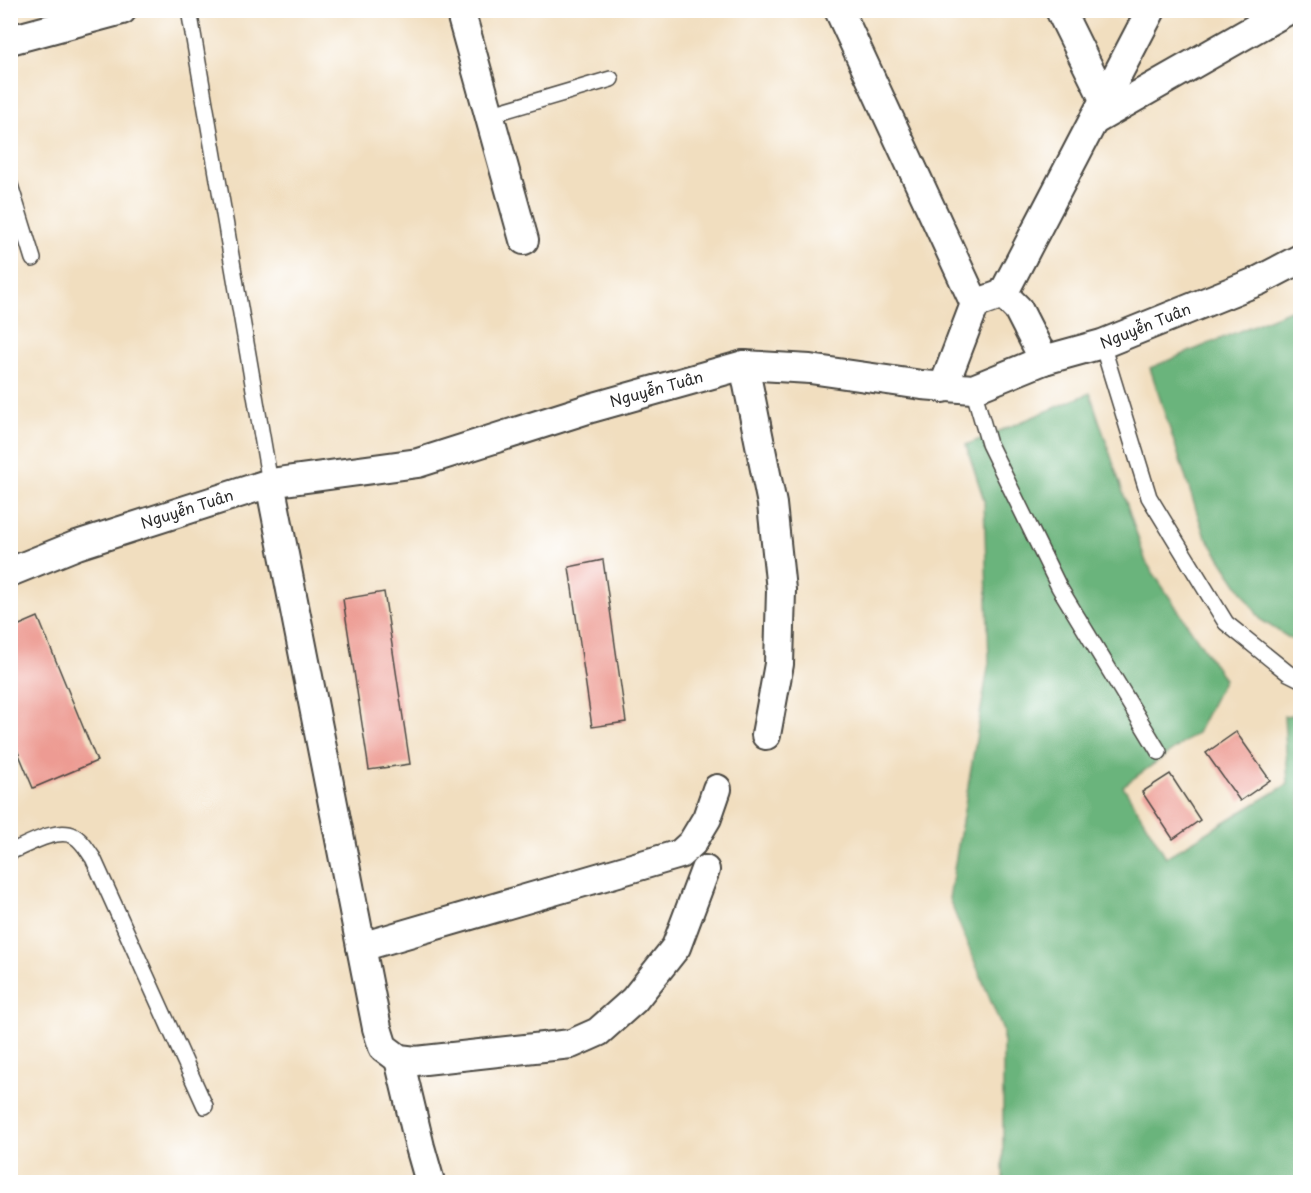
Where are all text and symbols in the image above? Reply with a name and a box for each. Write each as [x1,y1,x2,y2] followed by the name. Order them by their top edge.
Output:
[1096,296,1194,354] street label: Nguyễn Tuân
[607,364,706,412] street label: Nguyễn Tuân
[138,483,236,534] street label: Nguyễn Tuân

